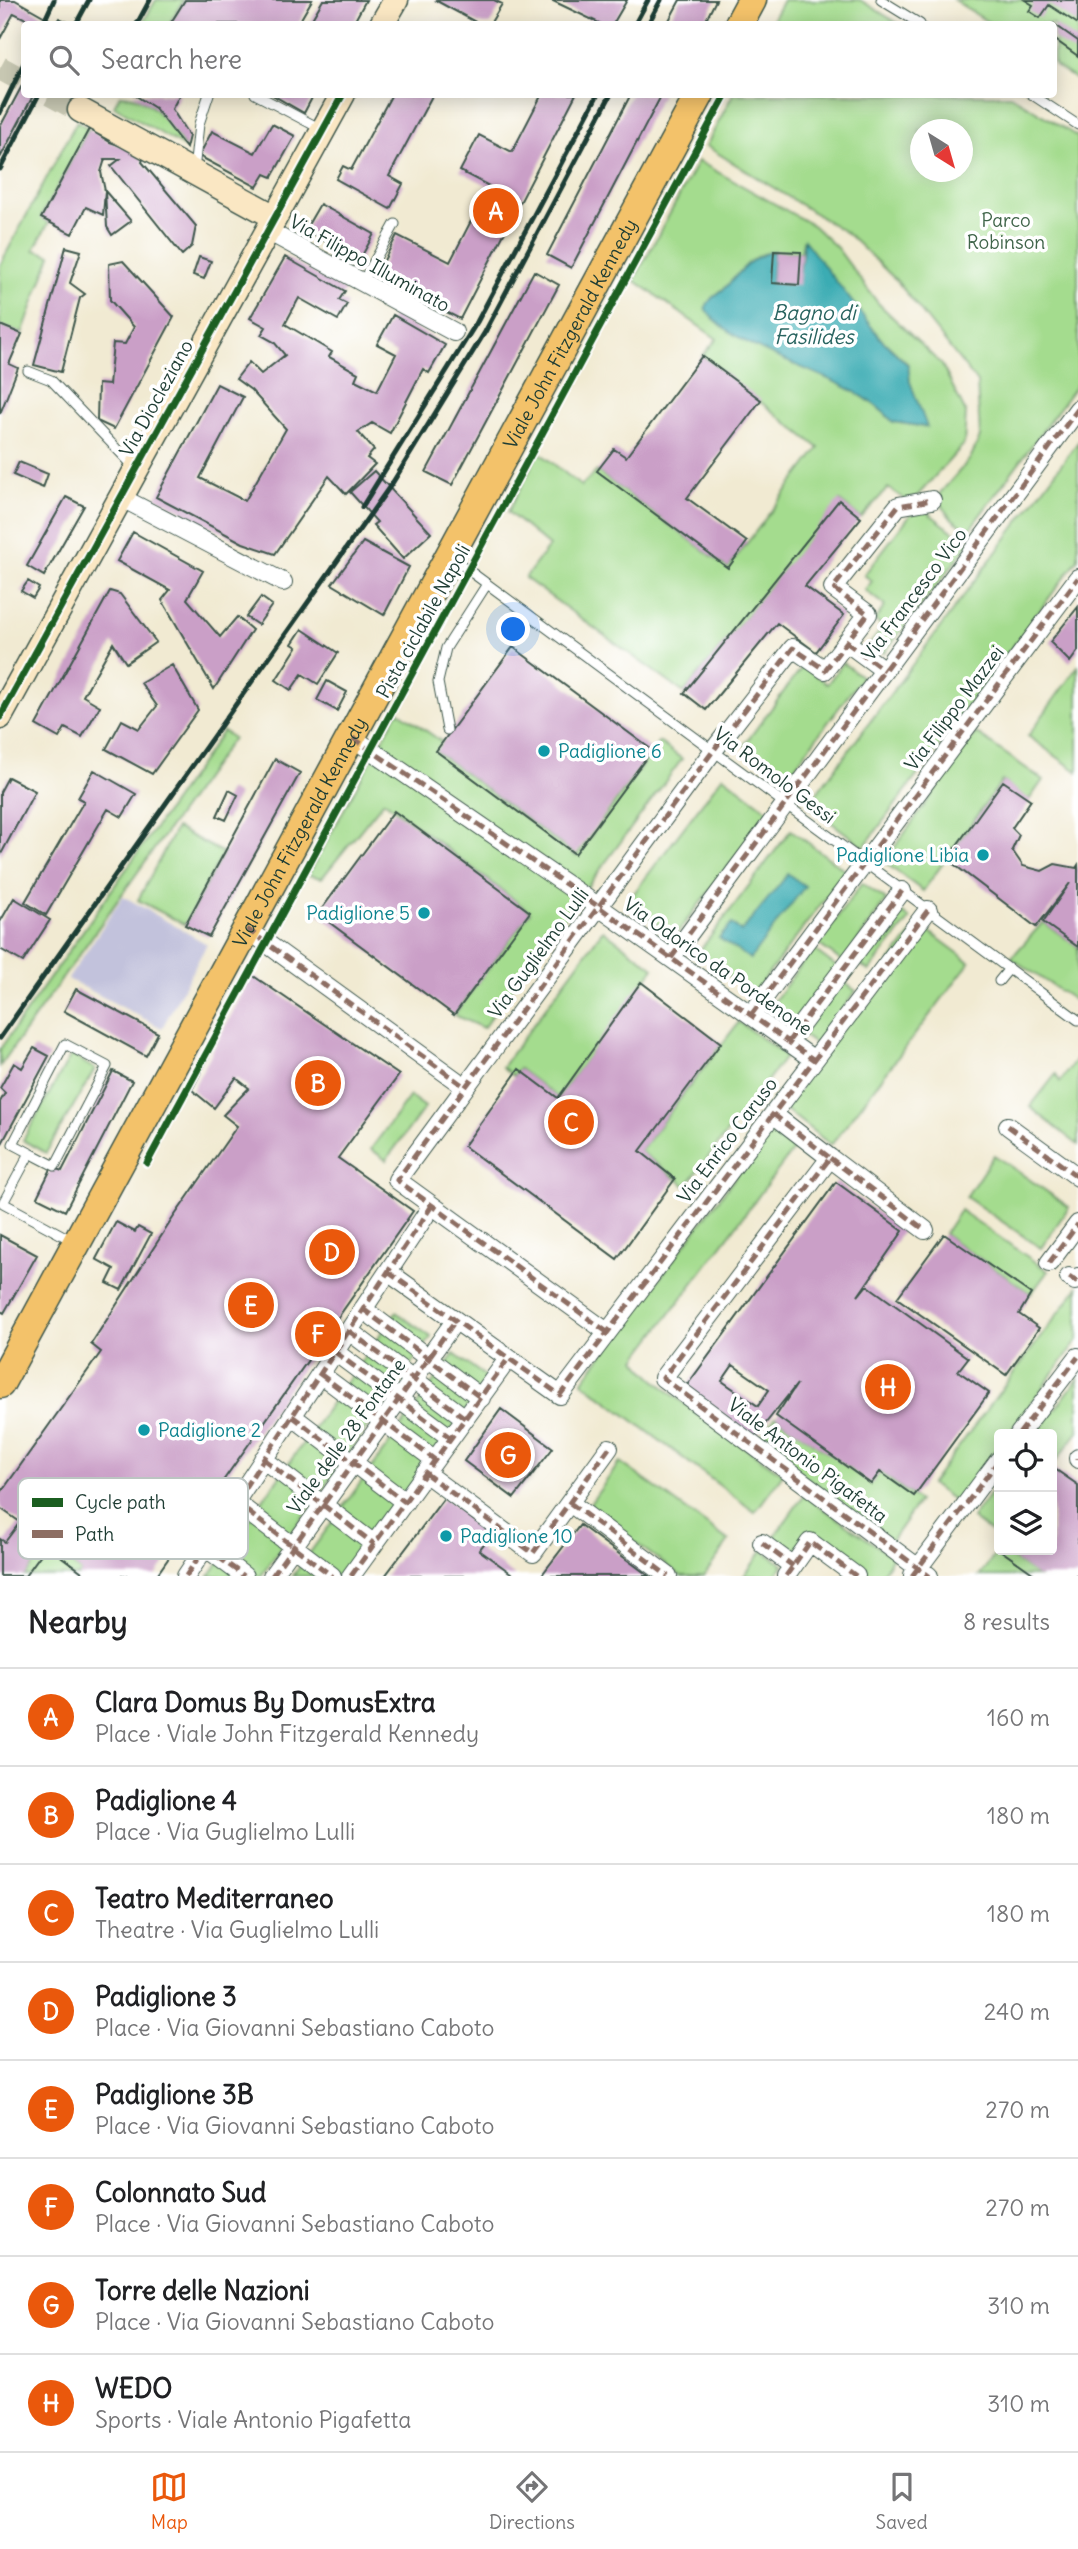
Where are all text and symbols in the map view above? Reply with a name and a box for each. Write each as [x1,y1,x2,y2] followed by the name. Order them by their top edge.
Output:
[21,21,1057,98] search box
[45,41,83,79] icon: search
[101,43,242,76] text: Search here
[910,119,973,182] north arrow
[473,185,519,237] pin: A
[967,208,1045,254] park label: Parco Robinson
[286,209,454,317] street label: Via Filippo Illuminato
[498,214,642,453] street label: Viale John Fitzgerald Kennedy
[772,299,858,350] water label: Bagno di Fasilides
[114,335,198,461] street label: Via Diocleziano
[856,523,972,665] street label: Via Francesco Vico
[371,540,475,702] street label: Pista ciclabile Napoli
[496,612,530,646] your location
[899,641,1009,775] street label: Via Filippo Mazzei
[227,713,372,951] street label: Viale John Fitzgerald Kennedy
[709,721,841,829] street label: Via Romolo Gessi
[558,739,662,763] place label: Padiglione 6
[536,743,552,759] marker: Padiglione 6
[836,843,969,867] place label: Padiglione Libia
[975,847,991,863] marker: Padiglione Libia
[483,883,593,1023] street label: Via Guglielmo Lulli
[619,892,817,1040] street label: Via Odorico da Pordenone
[306,901,410,925] place label: Padiglione 5
[416,905,432,921] marker: Padiglione 5
[295,1057,341,1109] pin: B
[672,1072,782,1208] street label: Via Enrico Caruso
[548,1096,594,1148] pin: C
[309,1226,355,1278] pin: D
[228,1279,274,1331] pin: E
[295,1308,341,1360] pin: F
[282,1354,410,1518] street label: Viale delle 28 Fontane
[865,1361,911,1413] pin: H
[724,1392,893,1528] street label: Viale Antonio Pigafetta
[158,1418,261,1442] place label: Padiglione 2
[136,1422,152,1438] marker: Padiglione 2
[485,1429,531,1481] pin: G
[994,1429,1057,1555] map controls
[994,1429,1057,1492] button: locate
[18,1478,248,1559] legend
[75,1490,166,1514] text: Cycle path
[994,1492,1057,1555] button: layers
[75,1522,114,1546] text: Path
[460,1524,573,1548] place label: Padiglione 10
[438,1528,454,1544] marker: Padiglione 10
[28,1603,128,1641] text: Nearby
[963,1607,1050,1636] text: 8 results
[95,1686,436,1719] text: Clara Domus By DomusExtra
[44,1703,58,1732] text: A
[987,1703,1050,1732] text: 160 m
[95,1719,479,1748] text: Place · Viale John Fitzgerald Kennedy
[95,1784,237,1817] text: Padiglione 4
[43,1801,59,1830] text: B
[987,1801,1050,1830] text: 180 m
[95,1817,355,1846] text: Place · Via Guglielmo Lulli
[95,1882,334,1915] text: Teatro Mediterraneo
[43,1899,59,1928] text: C
[987,1899,1050,1928] text: 180 m
[95,1915,379,1944] text: Theatre · Via Guglielmo Lulli
[95,1980,237,2013] text: Padiglione 3
[43,1997,59,2026] text: D
[984,1997,1050,2026] text: 240 m
[95,2013,494,2042] text: Place · Via Giovanni Sebastiano Caboto
[95,2078,254,2111] text: Padiglione 3B
[44,2095,58,2124] text: E
[985,2095,1050,2124] text: 270 m
[95,2111,494,2140] text: Place · Via Giovanni Sebastiano Caboto
[95,2176,266,2209] text: Colonnato Sud
[44,2193,58,2222] text: F
[985,2193,1050,2222] text: 270 m
[95,2209,494,2238] text: Place · Via Giovanni Sebastiano Caboto
[95,2274,310,2307] text: Torre delle Nazioni
[43,2291,59,2320] text: G
[987,2291,1050,2320] text: 310 m
[95,2307,494,2336] text: Place · Via Giovanni Sebastiano Caboto
[95,2372,172,2405] text: WEDO
[43,2389,59,2418] text: H
[987,2389,1050,2418] text: 310 m
[95,2405,412,2434] text: Sports · Viale Antonio Pigafetta
[150,2468,188,2534] tab: Map
[489,2468,575,2534] tab: Directions
[876,2468,928,2534] tab: Saved

